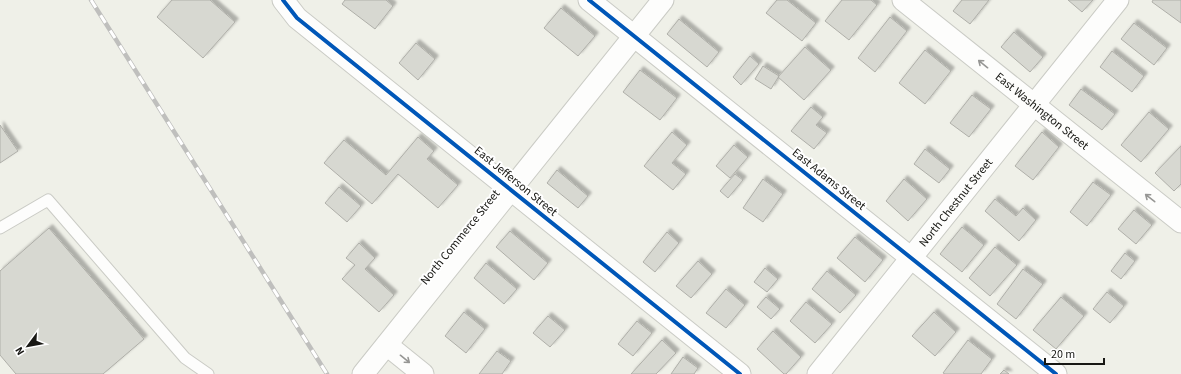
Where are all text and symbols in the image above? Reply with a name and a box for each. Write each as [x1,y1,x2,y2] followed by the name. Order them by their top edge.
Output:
[978,60,989,69] one-way arrow
[991,69,1092,154] street label: East Washington Street
[470,142,561,220] street label: East Jefferson Street
[788,144,869,214] street label: East Adams Street
[915,155,997,251] street label: North Chestnut Street
[417,186,504,289] street label: North Commerce Street
[1145,193,1156,202] one-way arrow
[8,326,48,366] north arrow
[1045,340,1104,366] scale bar
[12,344,28,358] text: N
[1051,346,1075,363] text: 20 m
[400,355,410,364] one-way arrow

